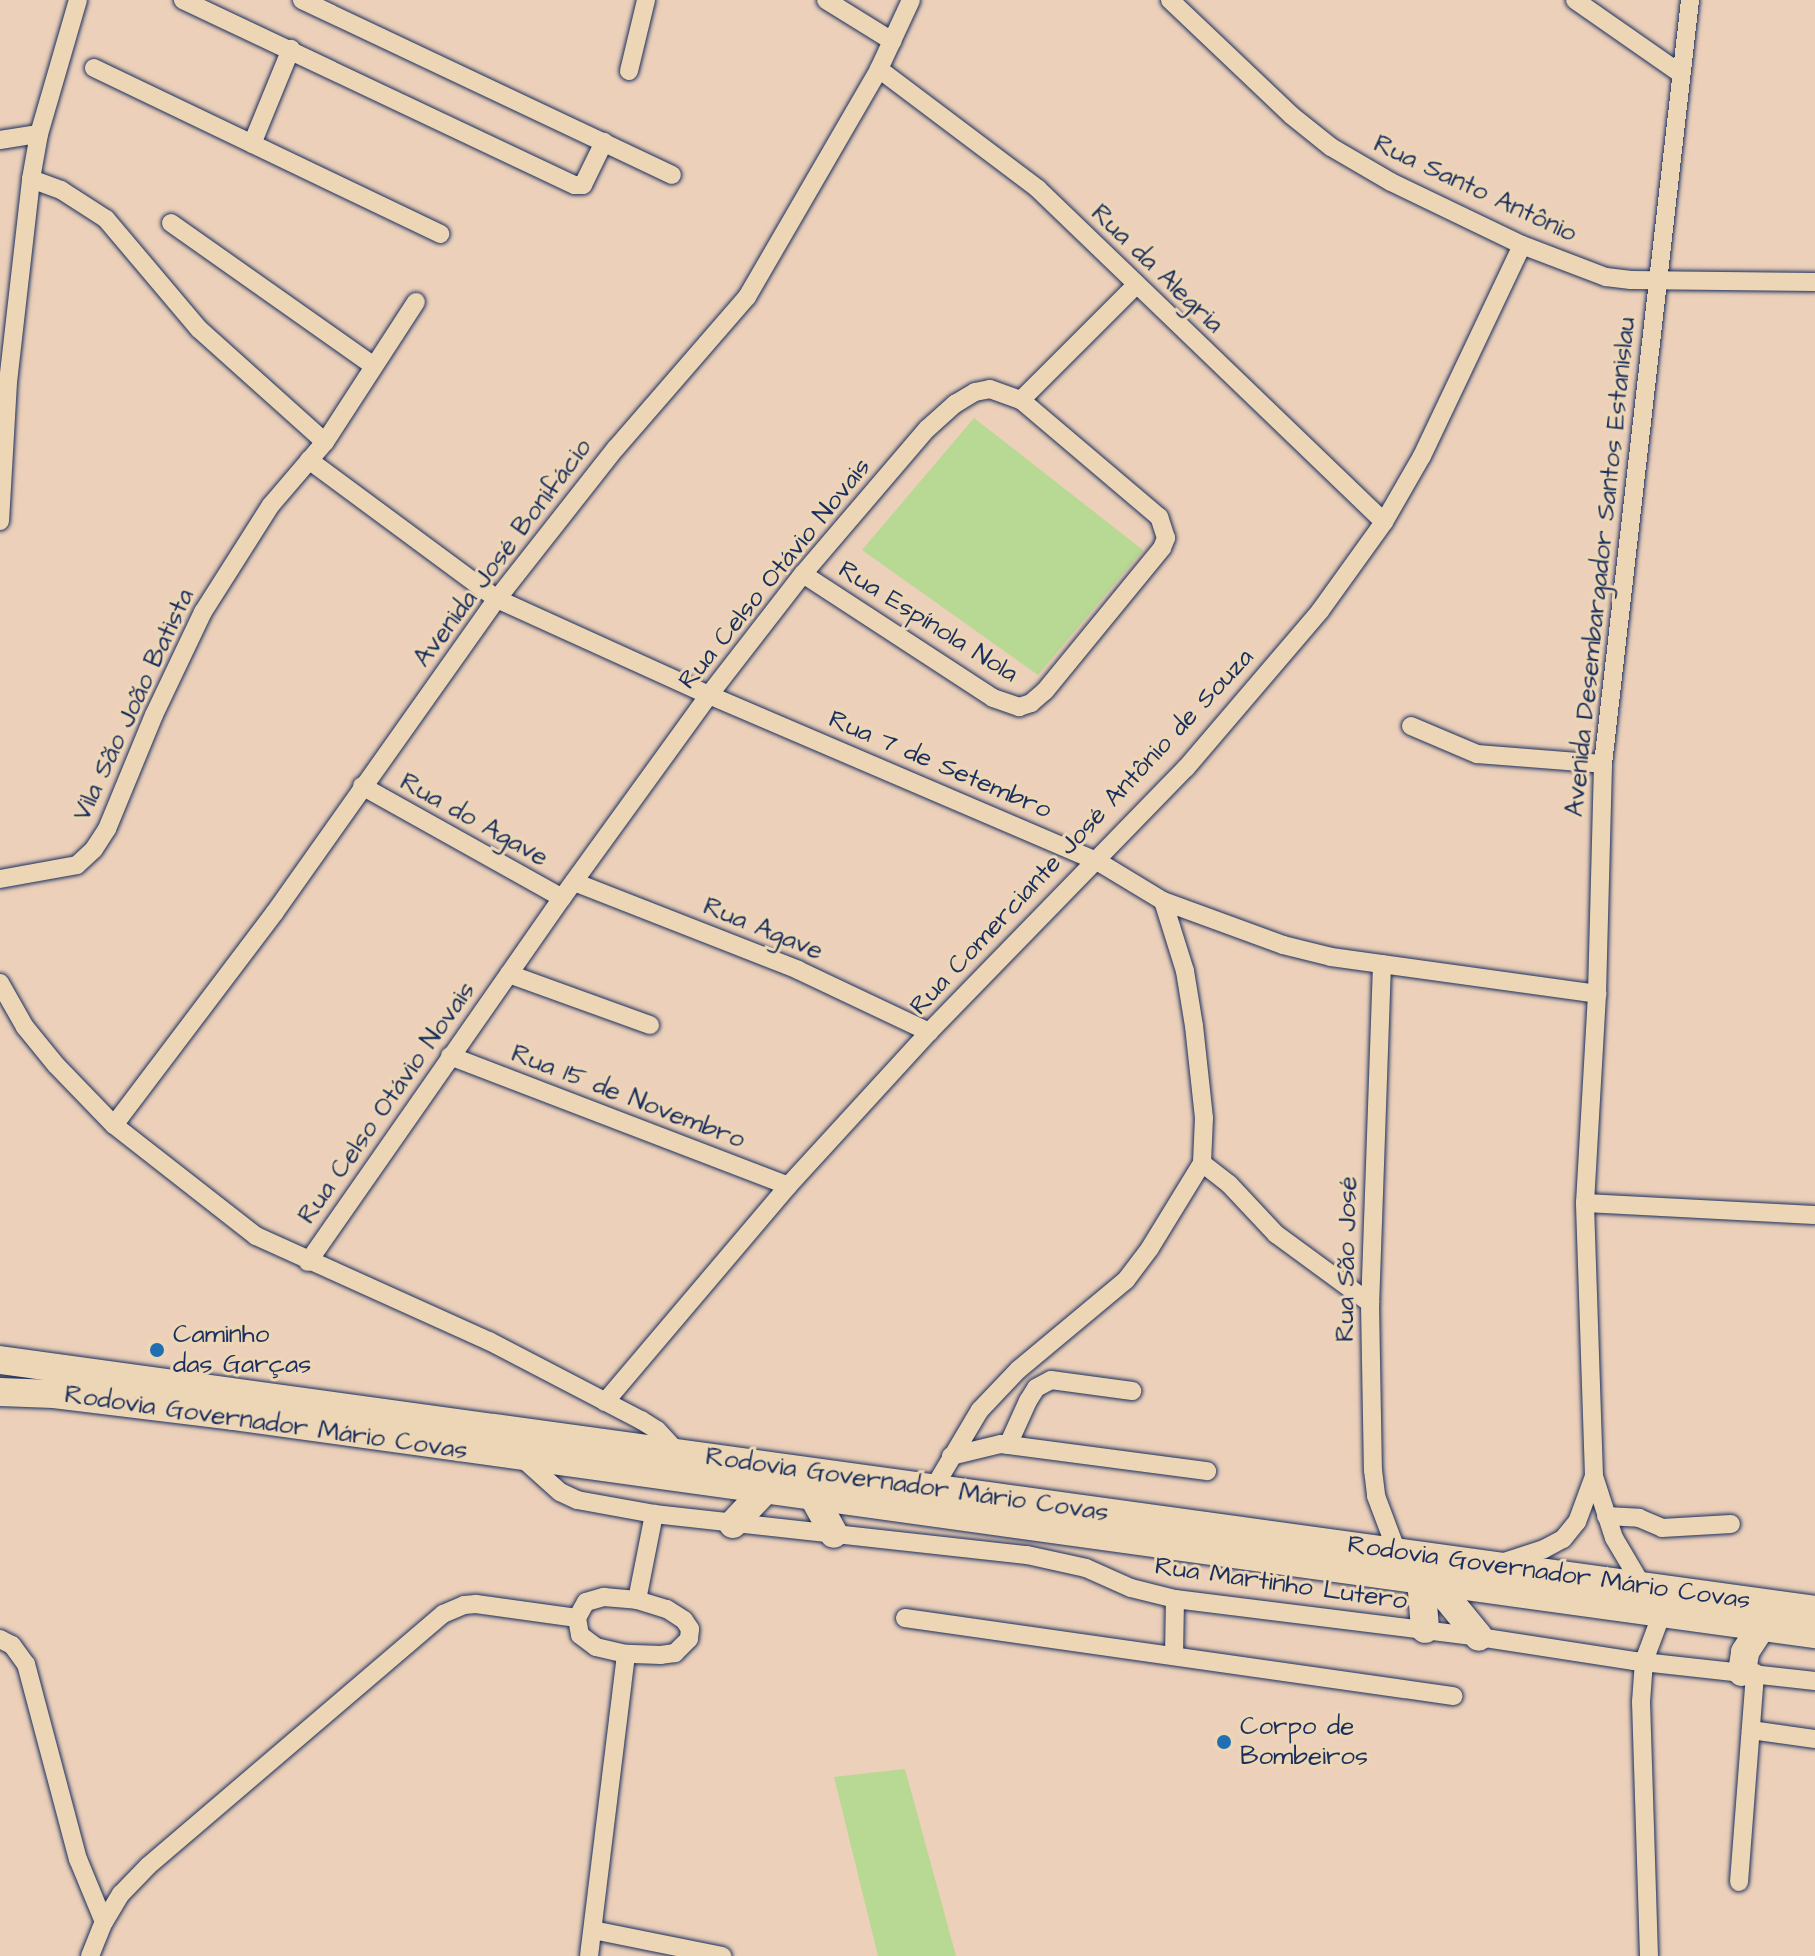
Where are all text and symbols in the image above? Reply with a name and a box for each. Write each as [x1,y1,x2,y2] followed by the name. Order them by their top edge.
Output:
[1369,128,1581,250] street label: Rua Santo Antônio
[1084,198,1230,340] street label: Rua da Alegria
[1559,316,1643,818] street label: Avenida Desembargador Santos Estanislau
[407,433,599,673] street label: Avenida José Bonifácio
[672,452,878,696] street label: Rua Celso Otávio Novais
[832,554,1024,690] street label: Rua Espínola Nola
[66,584,202,826] street label: Vila São João Batista
[904,642,1260,1022] street label: Rua Comerciante José Antônio de Souza
[824,704,1056,826] street label: Rua 7 de Setembro
[394,766,554,874] street label: Rua do Agave
[699,891,827,967] street label: Rua Agave
[292,976,482,1230] street label: Rua Celso Otávio Novais
[507,1038,749,1156] street label: Rua 15 de Novembro
[1330,1176,1364,1342] street label: Rua São José
[173,1319,311,1380] place label: Caminho das Garças
[148,1341,166,1359] marker: Caminho das Garças
[63,1379,469,1467] street label: Rodovia Governador Mário Covas
[704,1441,1110,1529] street label: Rodovia Governador Mário Covas
[1346,1529,1752,1617] street label: Rodovia Governador Mário Covas
[1153,1551,1409,1617] street label: Rua Martinho Lutero
[1240,1711,1368,1772] place label: Corpo de Bombeiros
[1215,1733,1233,1751] marker: Corpo de Bombeiros

